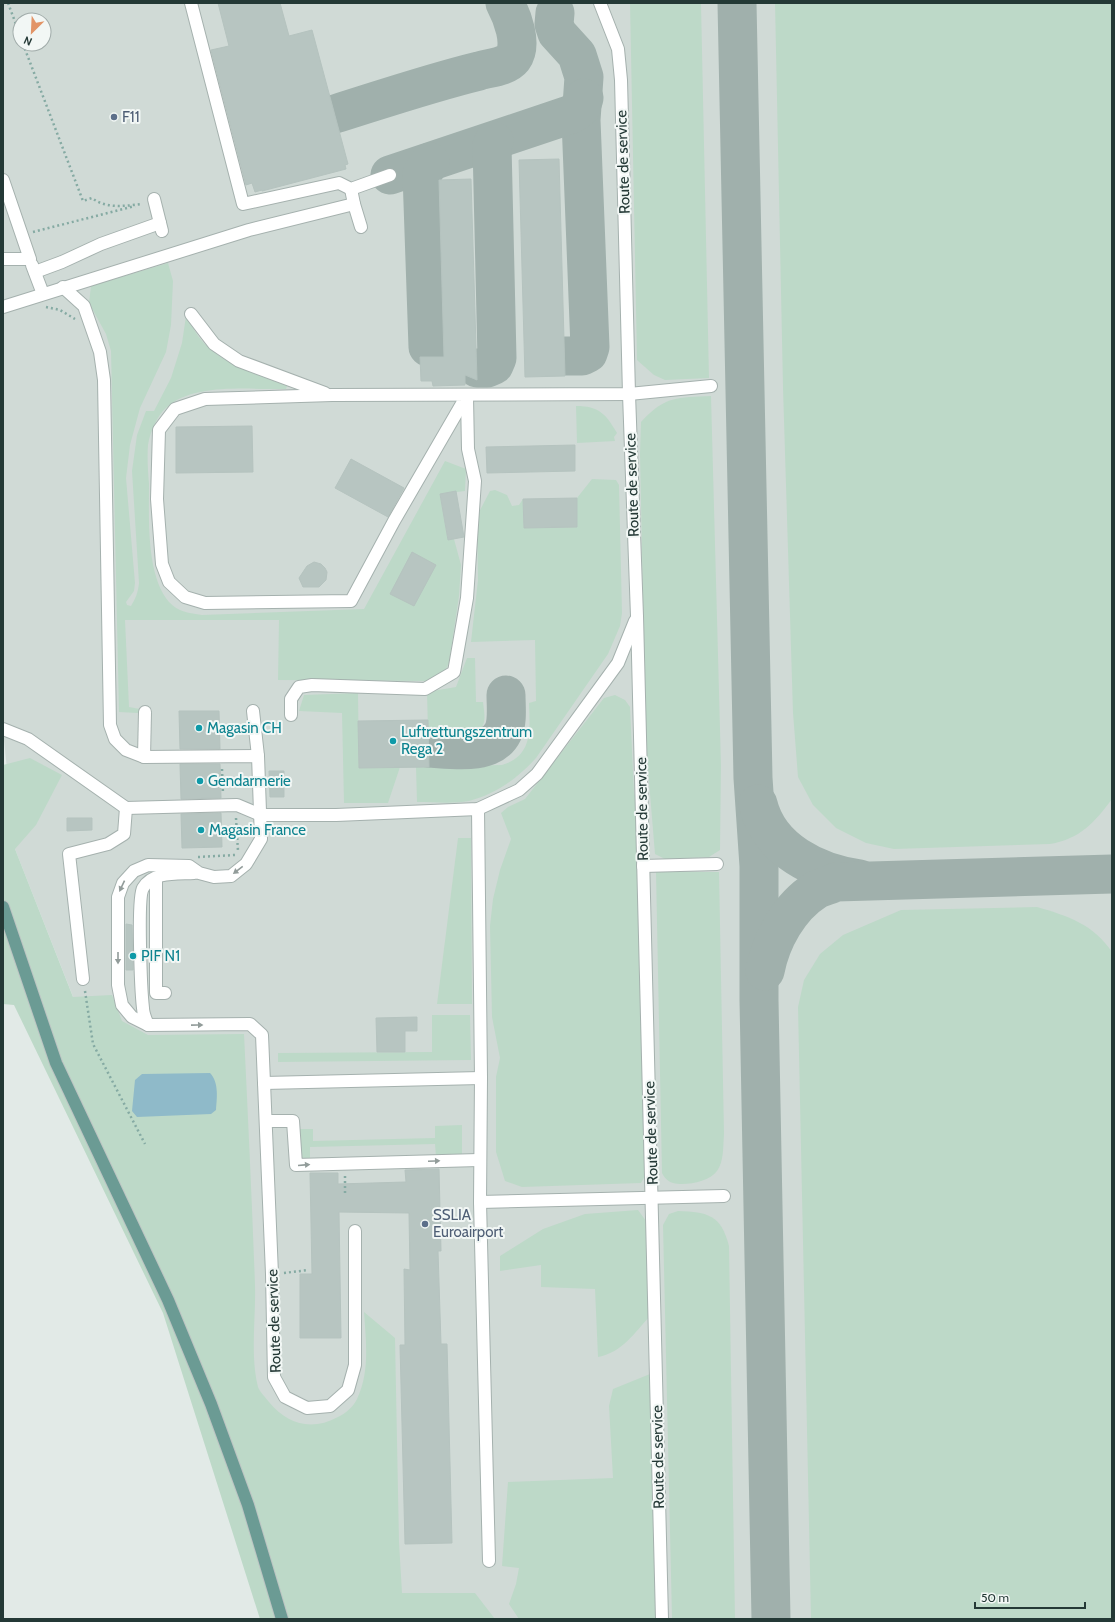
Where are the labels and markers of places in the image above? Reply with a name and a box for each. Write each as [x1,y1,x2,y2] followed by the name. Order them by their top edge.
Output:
[122,108,140,126] place label: F11
[109,112,119,122] marker: F11
[207,719,282,737] place label: Magasin CH
[194,723,204,733] marker: Magasin CH
[401,723,532,758] place label: Luftrettungszentrum Rega 2
[388,736,398,746] marker: Luftrettungszentrum Rega 2
[208,772,291,790] place label: Gendarmerie
[195,776,205,786] marker: Gendarmerie
[209,821,306,839] place label: Magasin France
[196,825,206,835] marker: Magasin France
[141,947,180,965] place label: PIF N1
[128,951,138,961] marker: PIF N1
[433,1206,503,1241] place label: SSLIA Euroairport
[420,1219,430,1229] marker: SSLIA Euroairport

